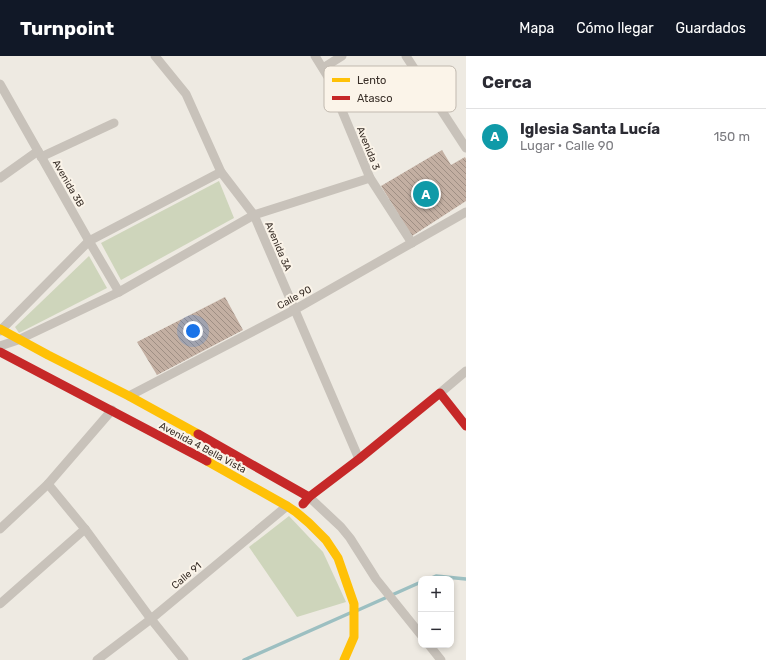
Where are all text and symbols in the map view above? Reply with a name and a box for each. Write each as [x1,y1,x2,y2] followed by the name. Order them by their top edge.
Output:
[20,17,114,40] text: Turnpoint
[519,20,554,37] text: Mapa
[576,20,654,37] text: Cómo llegar
[676,20,746,37] text: Guardados
[324,66,456,112] legend
[482,72,532,92] text: Cerca
[357,74,386,87] text: Lento
[357,92,392,105] text: Atasco
[520,120,660,138] text: Iglesia Santa Lucía
[354,125,382,172] street label: Avenida 3
[490,129,500,144] text: A
[714,129,750,144] text: 150 m
[520,138,614,153] text: Lugar · Calle 90
[50,158,87,209] street label: Avenida 3B
[413,179,439,209] pin: A
[262,220,294,273] street label: Avenida 3A
[275,284,314,312] street label: Calle 90
[183,321,203,341] your location
[157,420,248,476] street label: Avenida 4 Bella Vista
[169,560,204,592] street label: Calle 91
[418,576,454,648] map controls
[418,576,454,612] button: +
[418,612,454,648] button: −

